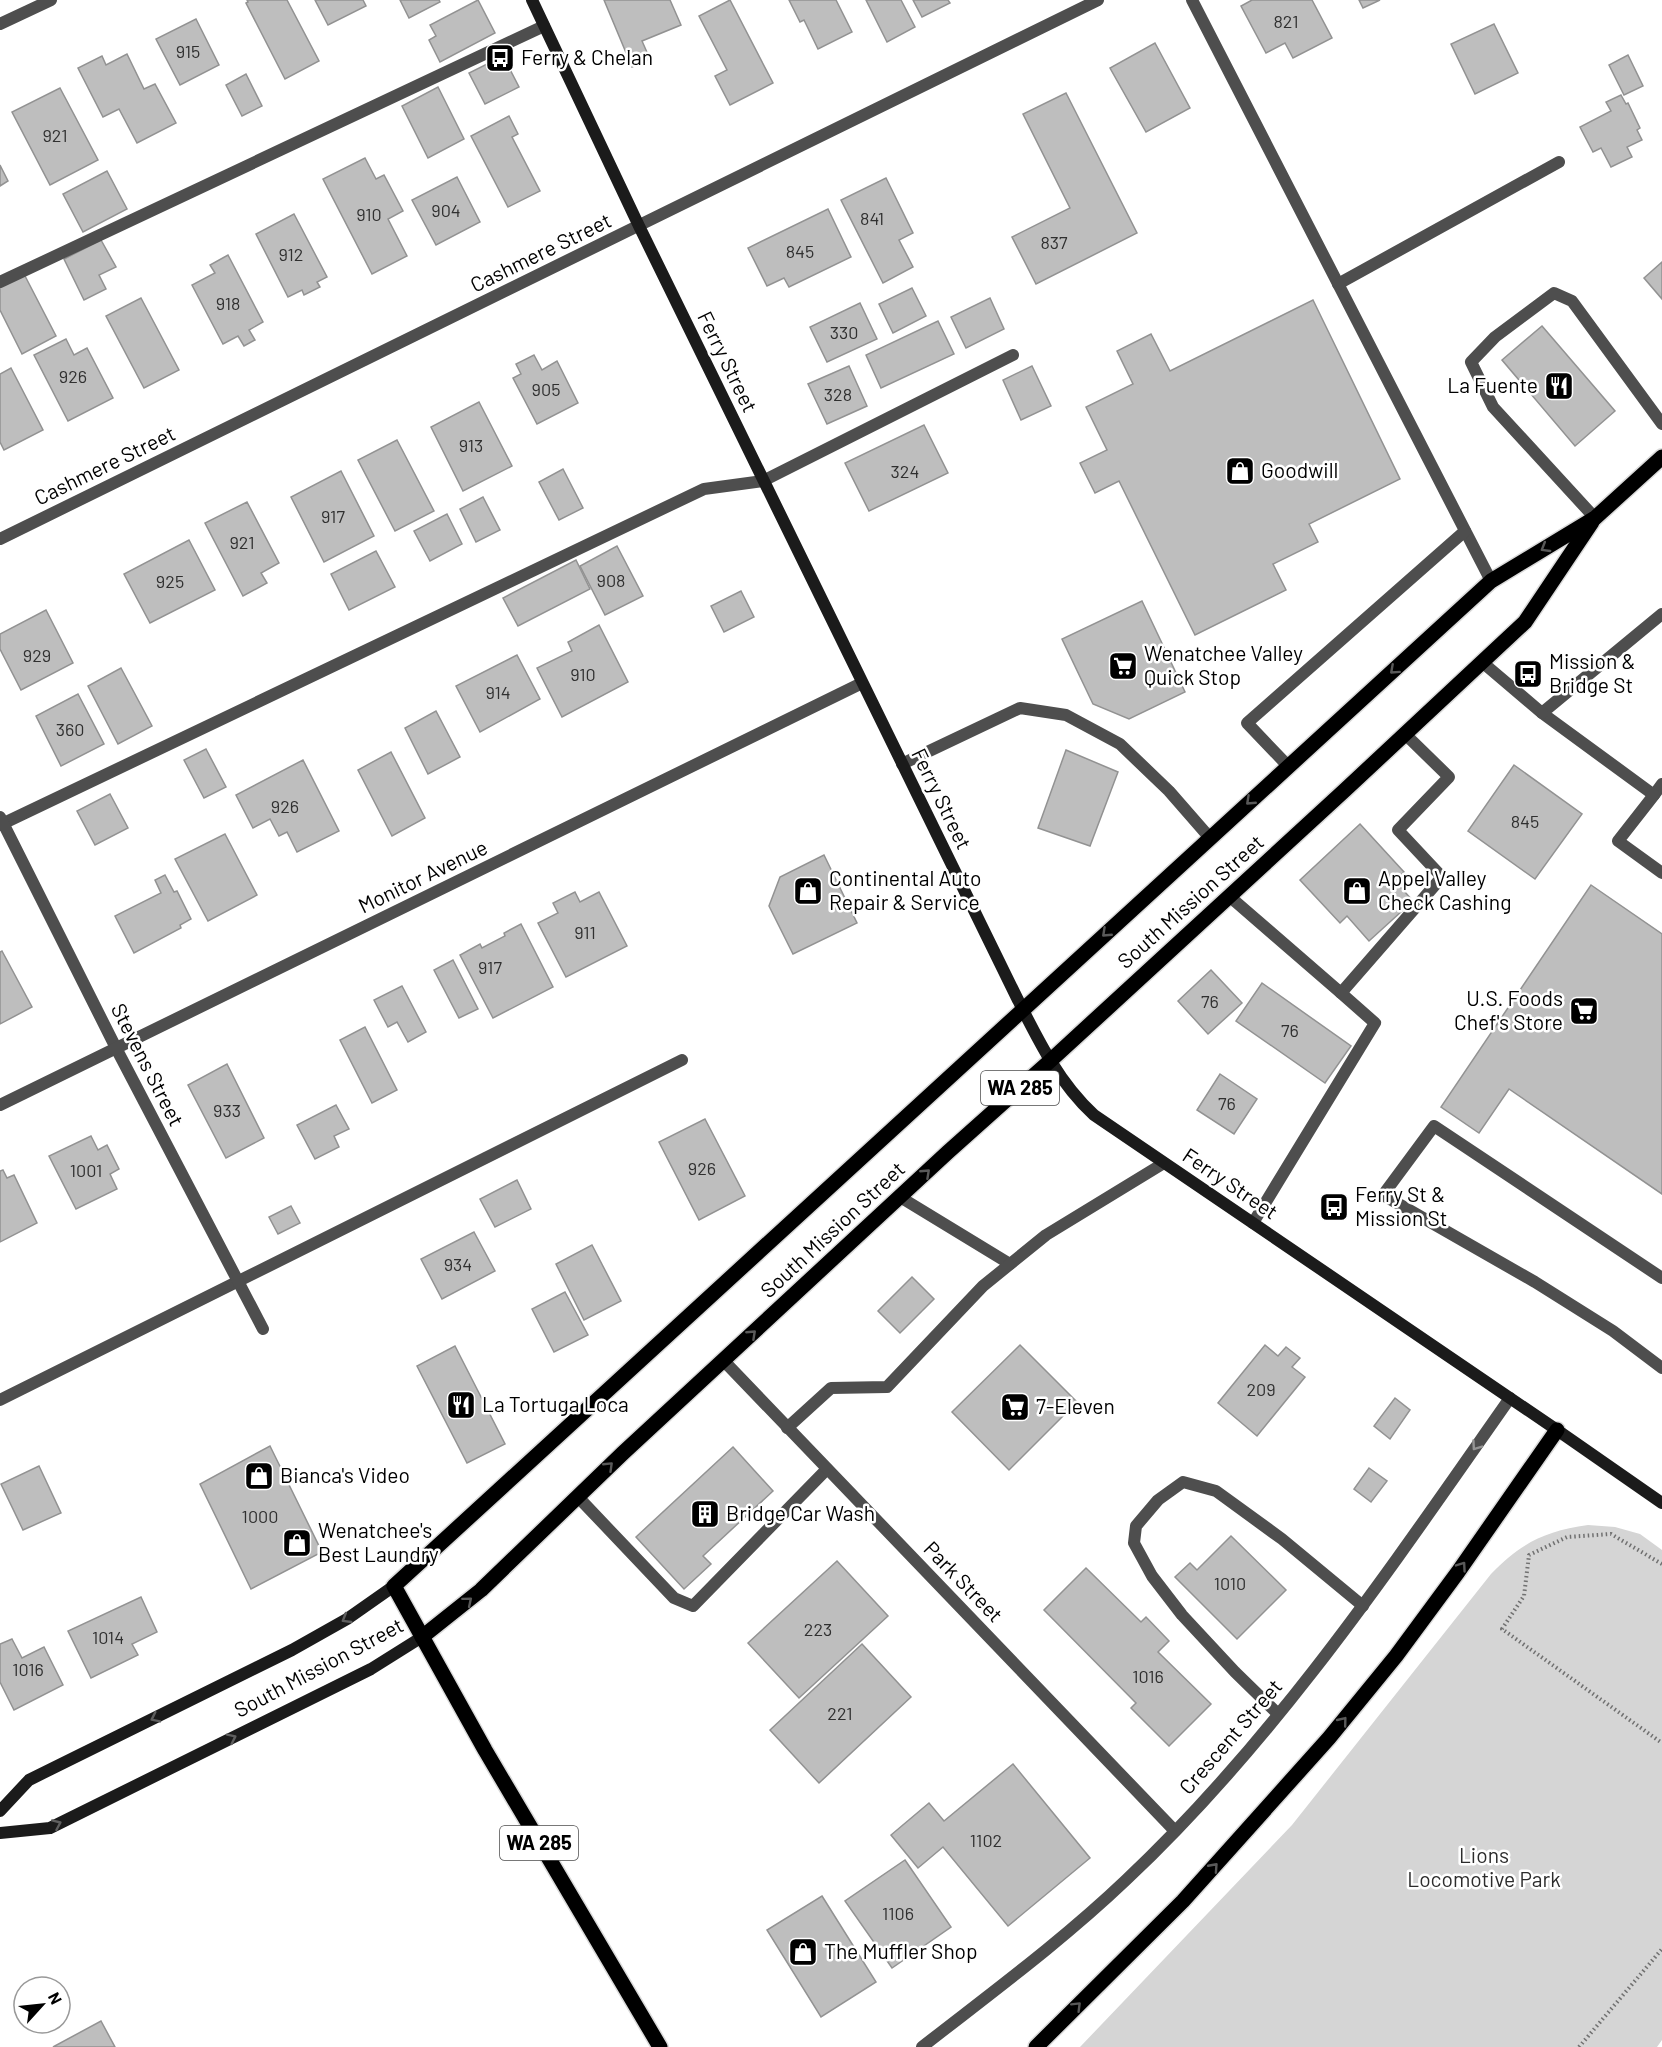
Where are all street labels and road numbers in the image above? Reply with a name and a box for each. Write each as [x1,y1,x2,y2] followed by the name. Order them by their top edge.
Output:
[466,207,615,297] street label: Cashmere Street
[693,307,764,416] street label: Ferry Street
[30,420,179,510] street label: Cashmere Street
[907,744,978,853] street label: Ferry Street
[1112,829,1268,973] street label: South Mission Street
[354,834,491,918] street label: Monitor Avenue
[107,999,190,1130] street label: Stevens Street
[981,1071,1059,1105] road number: WA 285
[1179,1142,1283,1224] street label: Ferry Street
[755,1156,909,1302] street label: South Mission Street
[919,1535,1009,1627] street label: Park Street
[229,1611,407,1722] street label: South Mission Street
[1173,1673,1287,1799] street label: Crescent Street
[500,1826,578,1860] road number: WA 285

